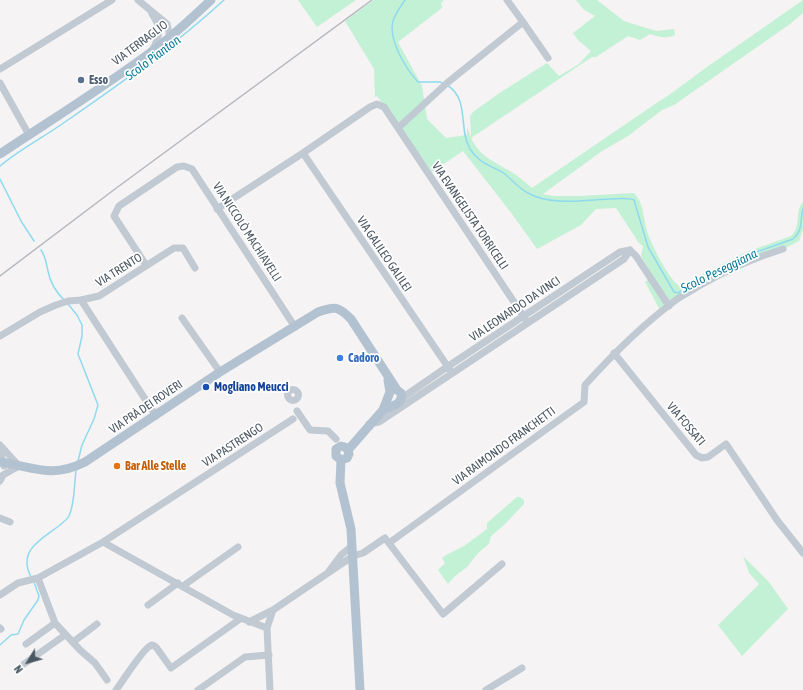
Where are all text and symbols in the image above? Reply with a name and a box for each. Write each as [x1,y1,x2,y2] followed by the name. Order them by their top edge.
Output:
[109,17,171,69] street label: VIA TERRAGLIO
[122,32,184,84] water label: Scolo Pianton
[89,73,108,87] place label: Esso
[76,75,86,85] marker: Esso
[429,159,511,273] street label: VIA EVANGELISTA TORRICELLI
[210,180,284,284] street label: VIA NICCOLÒ MACHIAVELLI
[354,214,414,294] street label: VIA GALILEO GALILEI
[678,246,760,296] water label: Scolo Peseggiana
[93,250,145,290] street label: VIA TRENTO
[467,273,563,345] street label: VIA LEONARDO DA VINCI
[348,351,379,365] place label: Cadoro
[335,353,345,363] marker: Cadoro
[107,377,185,437] street label: VIA PRÀ DEI ROVERI
[214,380,288,394] place label: Mogliano Meucci
[201,382,211,392] marker: Mogliano Meucci
[664,399,708,449] street label: VIA FOSSATI
[450,404,558,488] street label: VIA RAIMONDO FRANCHETTI
[200,420,266,470] street label: VIA PASTRENGO
[125,459,186,473] place label: Bar Alle Stelle
[112,461,122,471] marker: Bar Alle Stelle
[8,642,48,682] north arrow
[12,663,25,675] text: N

